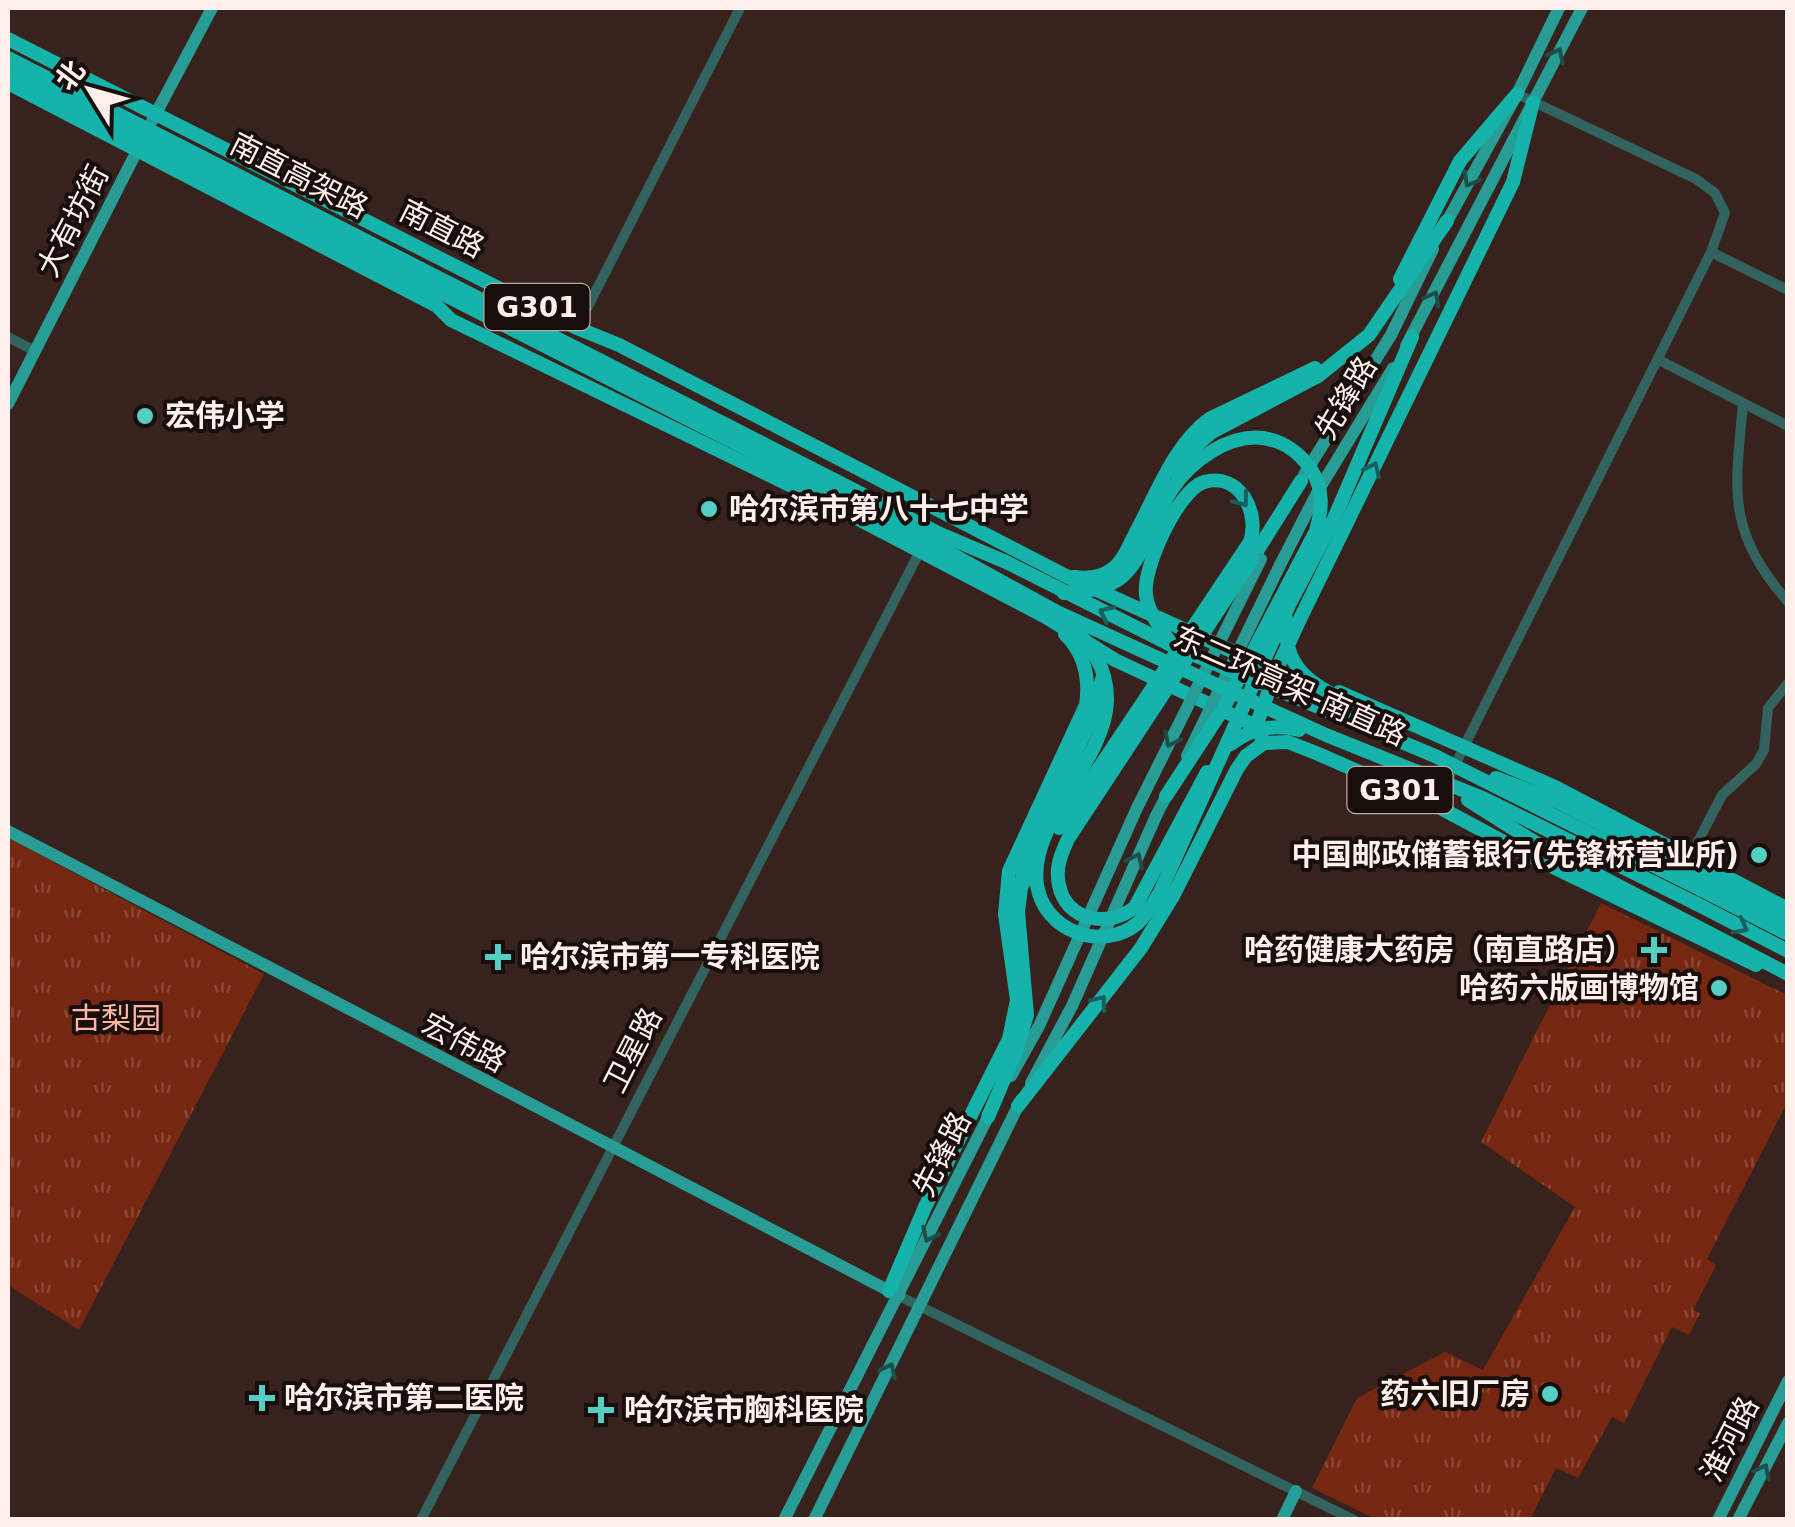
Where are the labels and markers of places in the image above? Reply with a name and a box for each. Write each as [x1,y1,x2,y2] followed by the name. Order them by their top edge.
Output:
[165,398,285,433] place label: 宏伟小学
[134,405,156,427] marker: 宏伟小学
[729,491,1029,526] place label: 哈尔滨市第八十七中学
[698,498,720,520] marker: 哈尔滨市第八十七中学
[1292,837,1739,872] place label: 中国邮政储蓄银行(先锋桥营业所)
[1748,844,1770,866] marker: 中国邮政储蓄银行(先锋桥营业所)
[1244,932,1634,967] place label: 哈药健康大药房（南直路店）
[520,939,820,974] place label: 哈尔滨市第一专科医院
[1643,939,1665,961] marker: 哈药健康大药房（南直路店）
[485,944,511,970] marker: 哈尔滨市第一专科医院
[1459,970,1699,1005] place label: 哈药六版画博物馆
[1708,977,1730,999] marker: 哈药六版画博物馆
[1380,1376,1530,1411] place label: 药六旧厂房
[284,1380,524,1415] place label: 哈尔滨市第二医院
[1539,1383,1561,1405] marker: 药六旧厂房
[249,1385,275,1411] marker: 哈尔滨市第二医院
[624,1392,864,1427] place label: 哈尔滨市胸科医院
[588,1397,614,1423] marker: 哈尔滨市胸科医院

